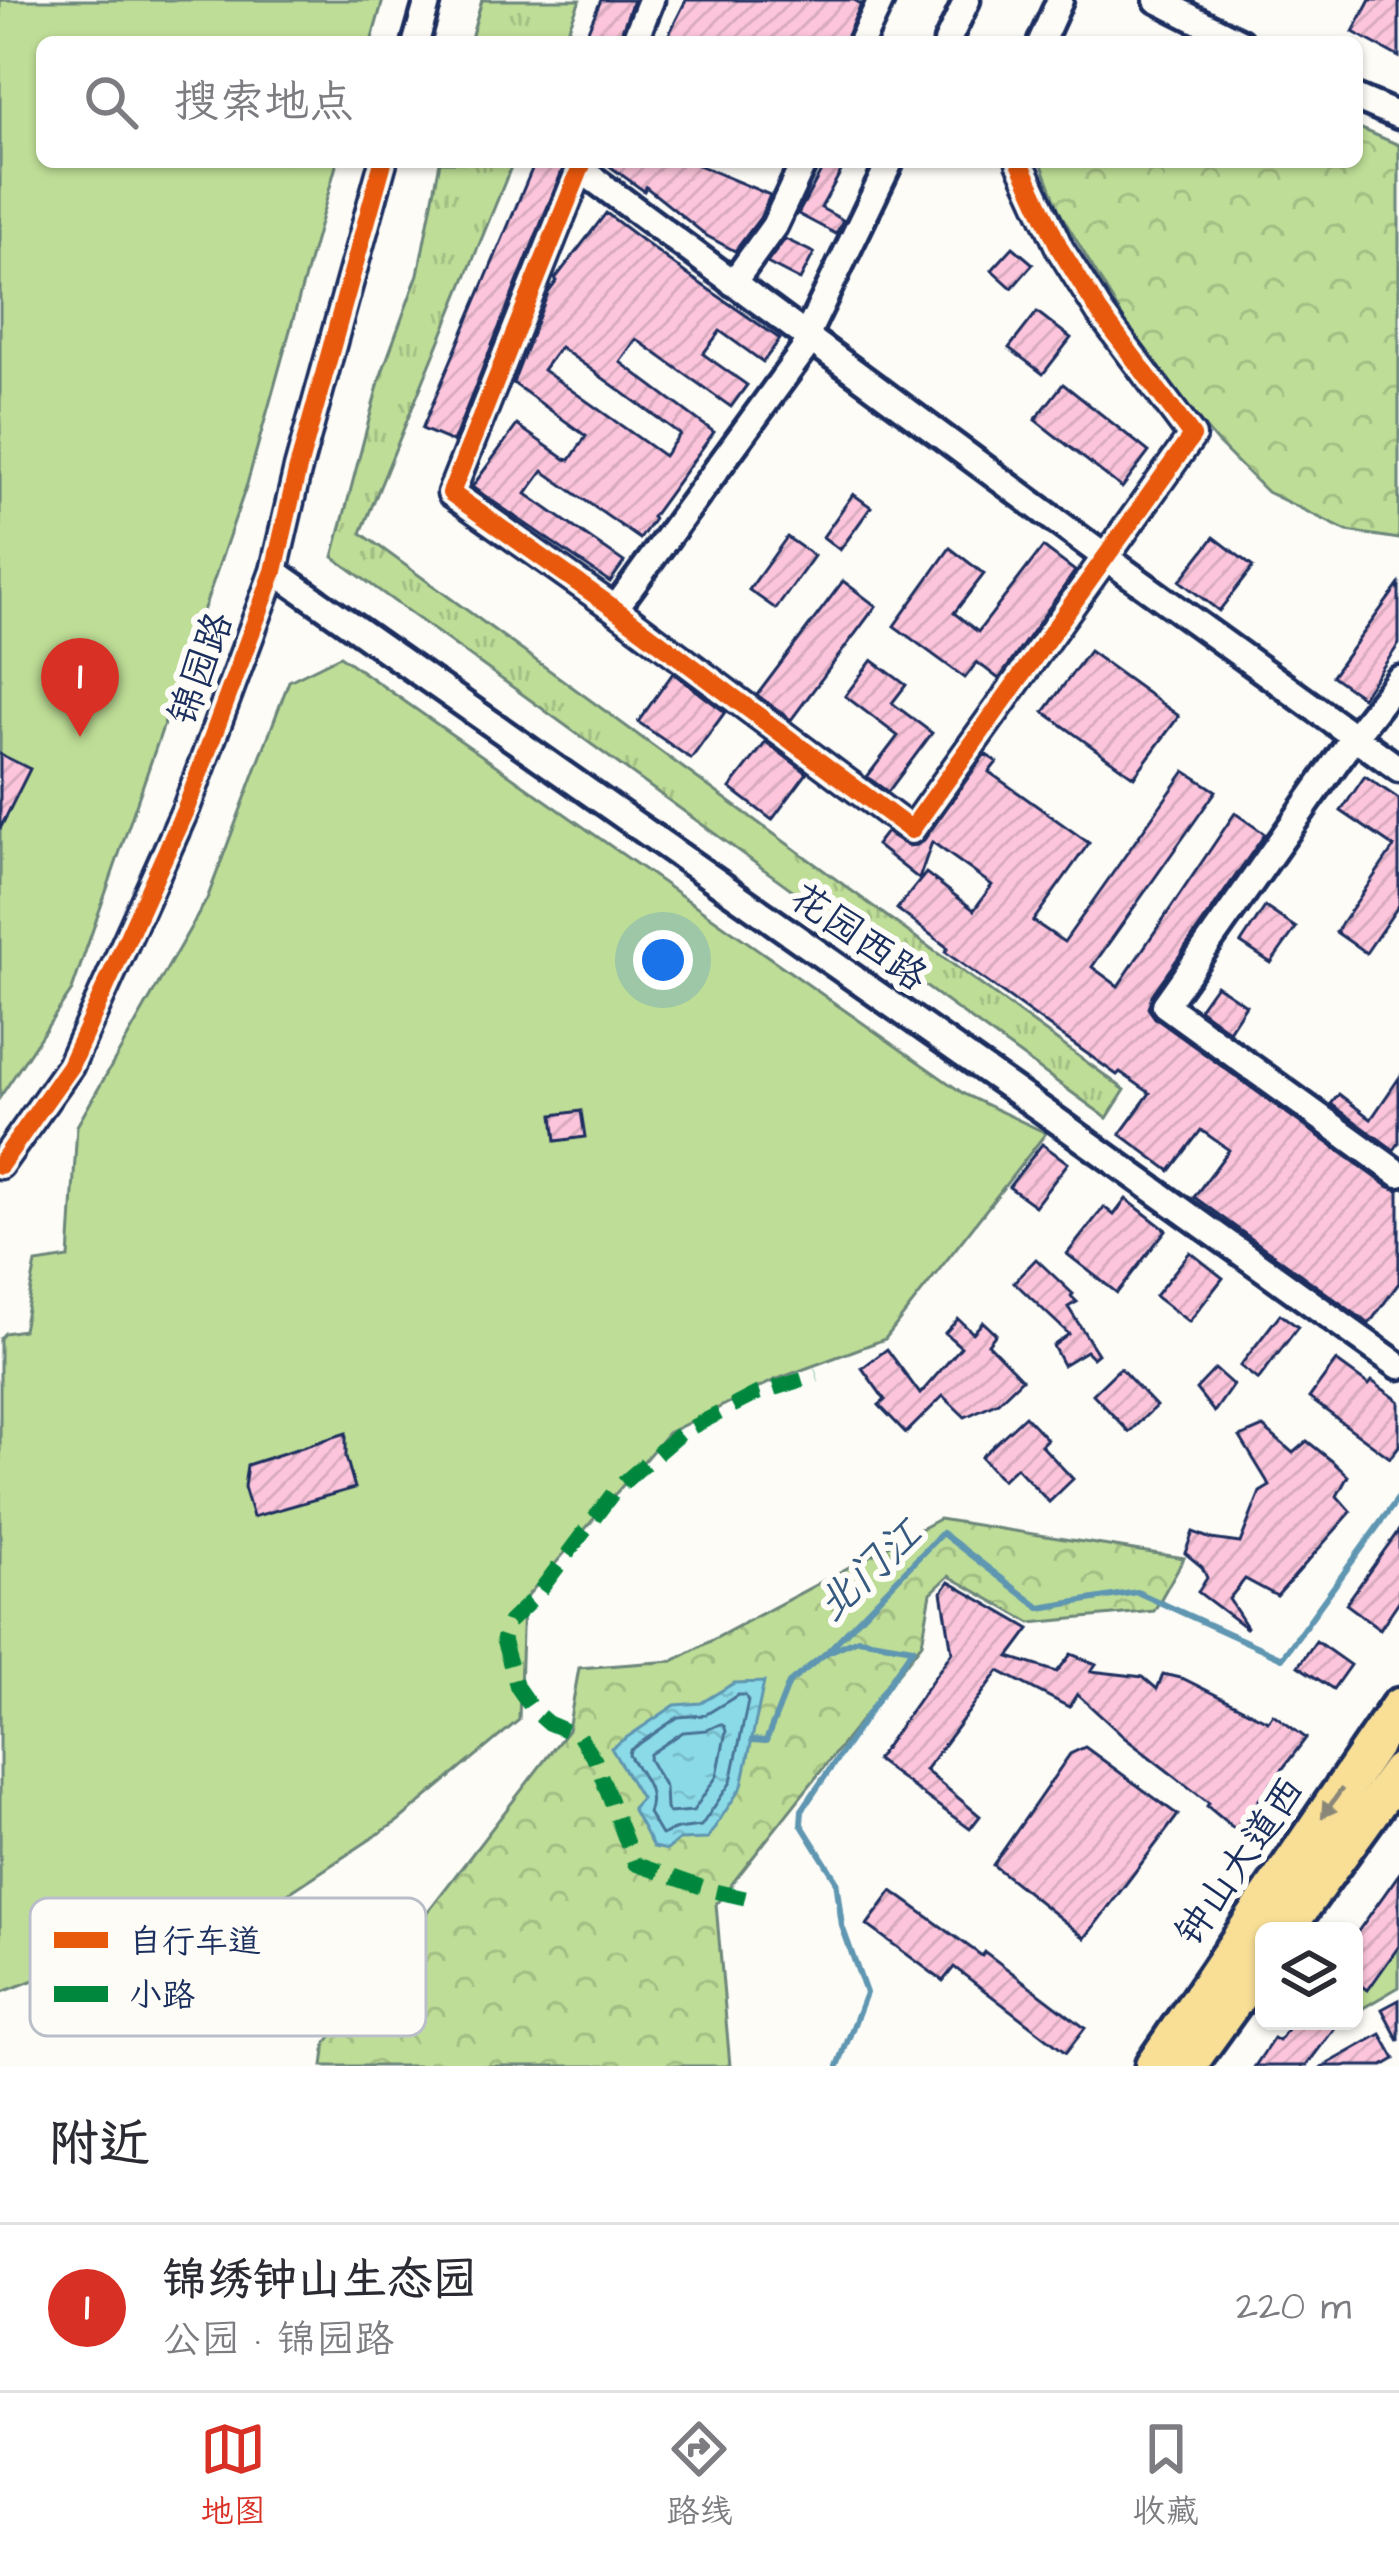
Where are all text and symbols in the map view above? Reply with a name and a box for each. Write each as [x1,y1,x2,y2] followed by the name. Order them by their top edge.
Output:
[36,36,1363,168] search box
[78,69,144,135] icon: search
[174,72,354,134] text: 搜索地点
[157,605,247,733] street label: 锦园路
[41,638,119,737] pin: 1
[779,871,937,1005] street label: 花园西路
[633,930,693,990] your location
[804,1505,937,1635] water label: 北门江
[1163,1767,1319,1957] street label: 钟山大道西
[1322,1787,1344,1820] one-way arrow
[30,1898,426,2036] legend
[129,1919,261,1965] text: 自行车道
[1255,1922,1363,2030] map controls
[1255,1922,1363,2030] button: layers
[129,1973,195,2019] text: 小路
[48,2110,150,2181] text: 附近
[162,2250,477,2312] text: 锦绣钟山生态园
[85,2281,90,2335] text: 1
[1236,2281,1351,2335] text: 220 m
[162,2314,394,2368] text: 公园 · 锦园路
[200,2416,266,2535] tab: 地图
[666,2416,732,2535] tab: 路线
[1133,2416,1199,2535] tab: 收藏

